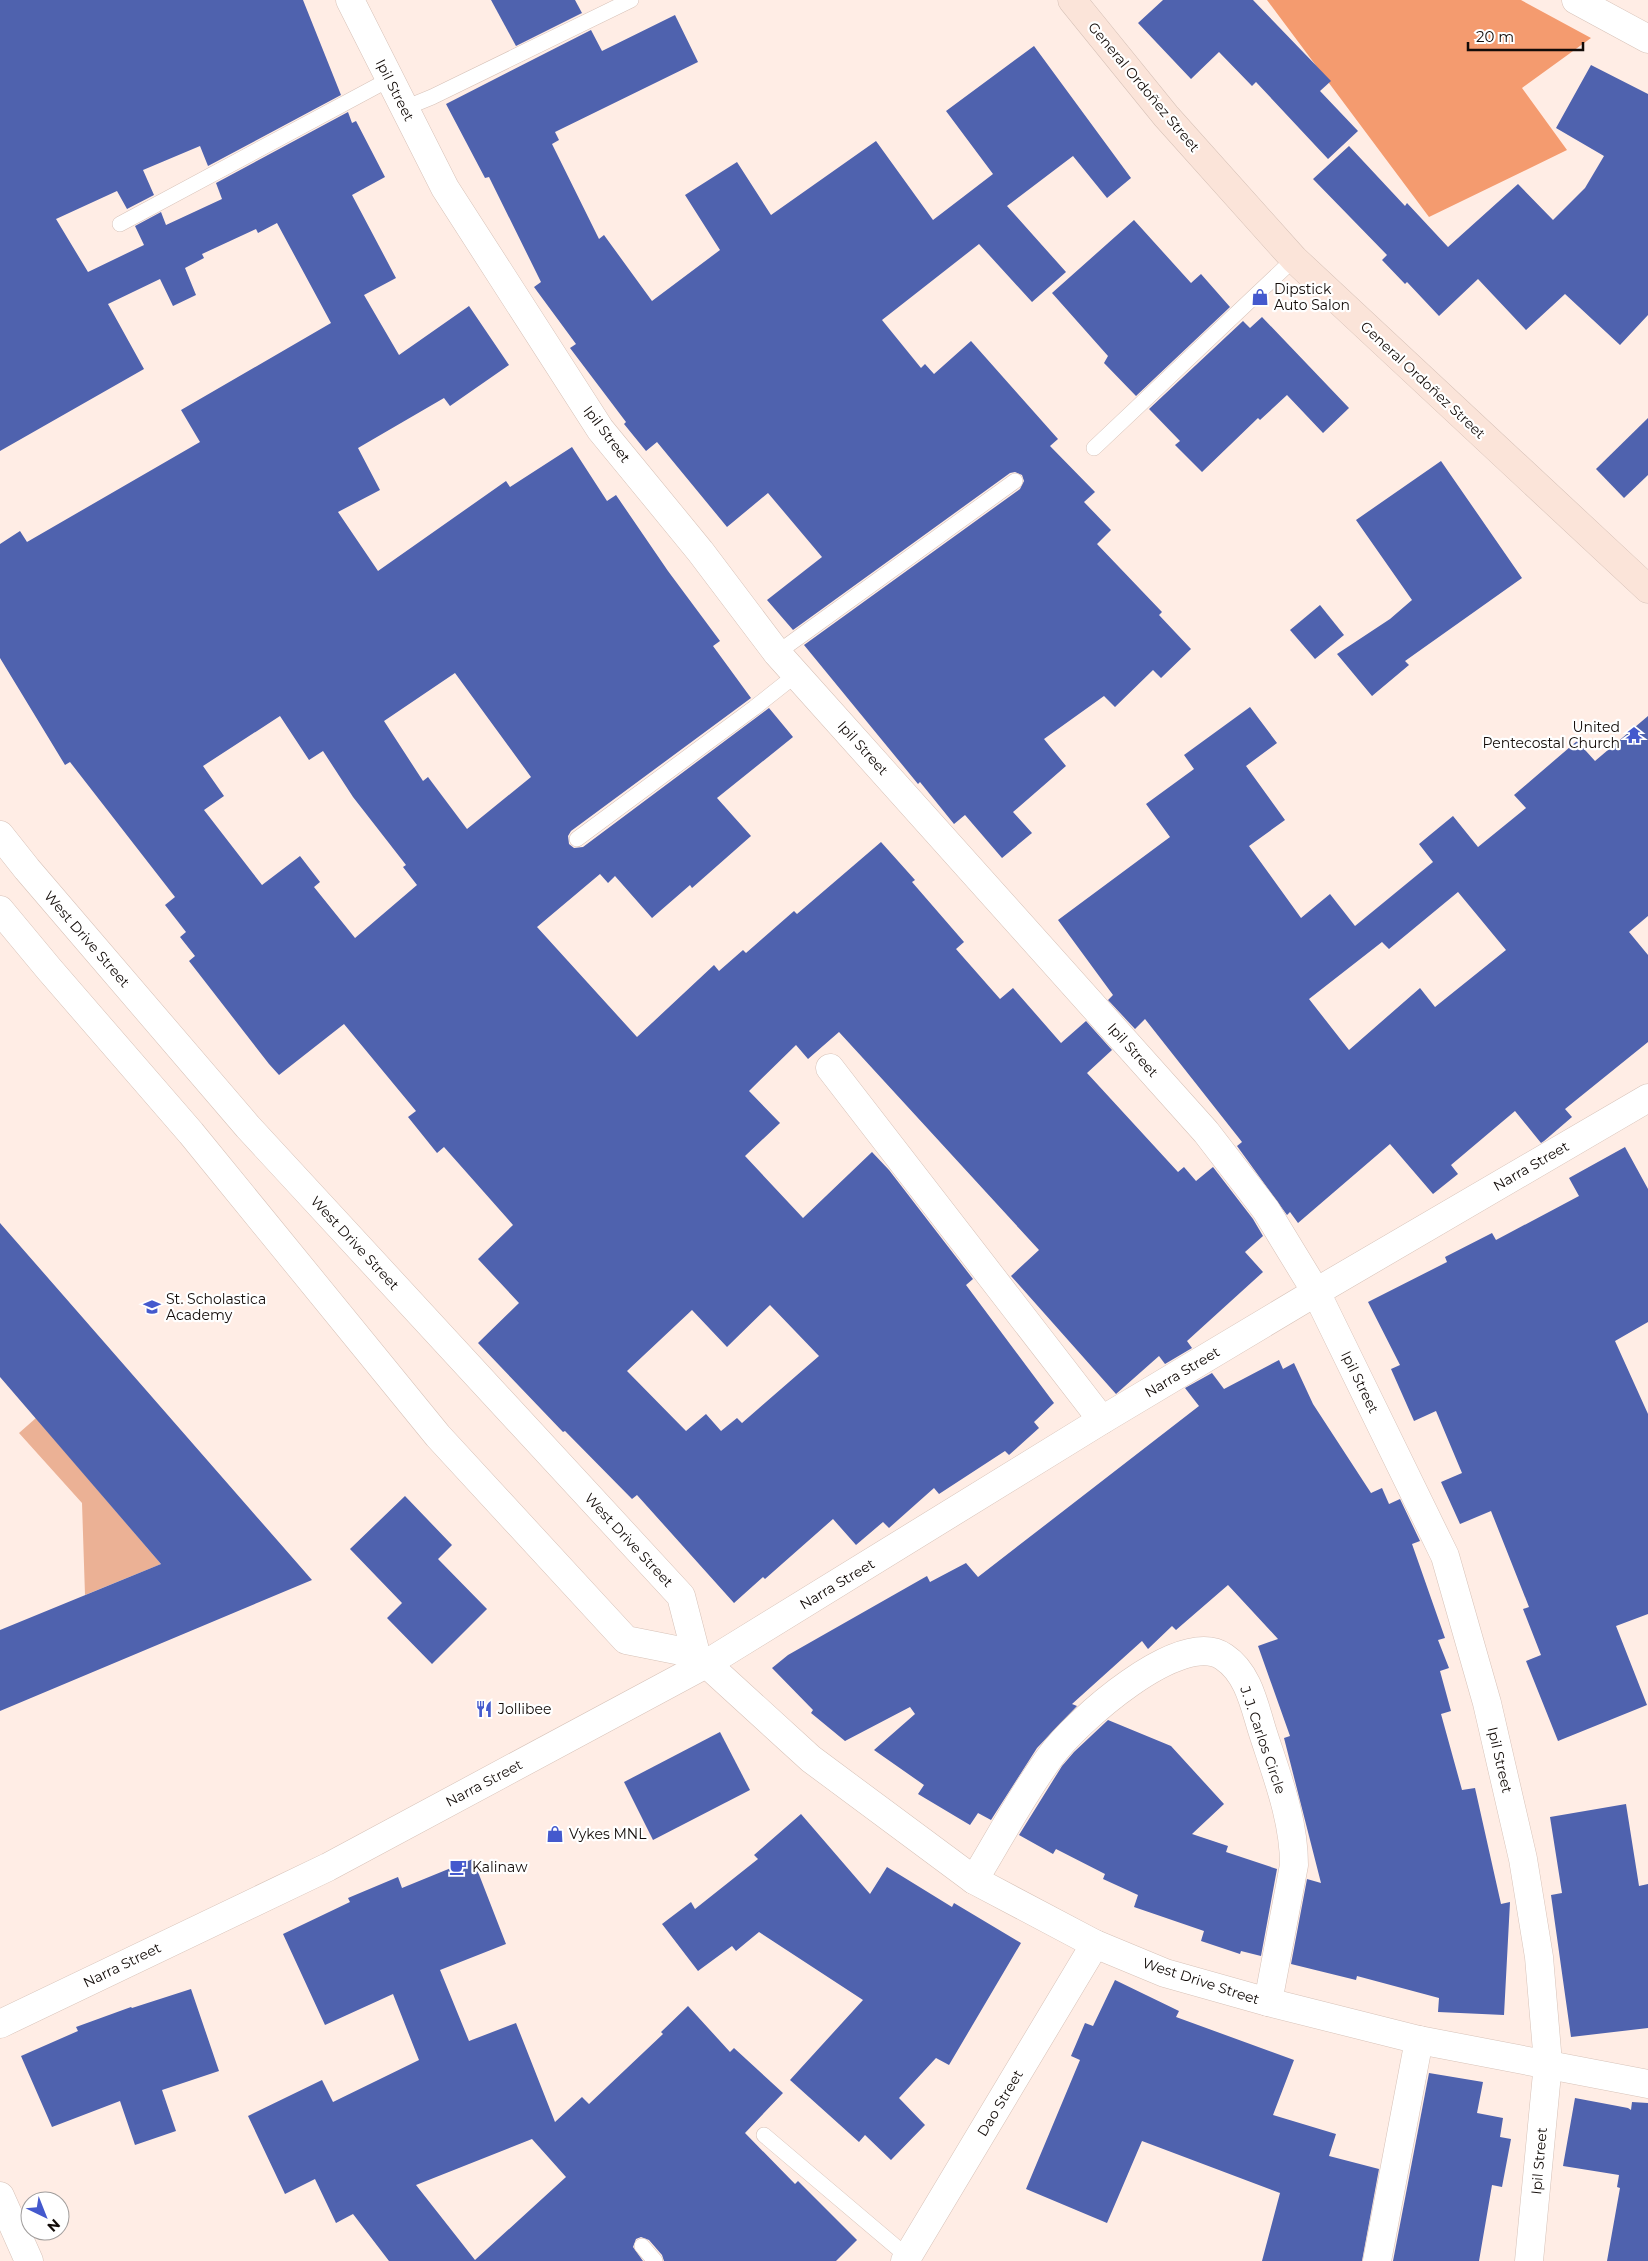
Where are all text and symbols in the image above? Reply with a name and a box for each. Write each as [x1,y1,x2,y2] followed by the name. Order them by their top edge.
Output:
[1084,18,1204,156] street label: General Ordoñez Street
[1468,20,1583,52] scale bar
[1476,27,1514,46] text: 20 m
[372,56,418,124] street label: Ipil Street
[1274,280,1350,314] place label: Dipstick Auto Salon
[1250,287,1270,307] shop icon: Dipstick Auto Salon
[1357,317,1489,443] street label: General Ordoñez Street
[580,402,635,467] street label: Ipil Street
[834,717,892,779] street label: Ipil Street
[1482,718,1620,752] place label: United Pentecostal Church
[1624,725,1644,745] temple icon: United Pentecostal Church
[40,887,134,991] street label: West Drive Street
[1104,1019,1162,1081] street label: Ipil Street
[1490,1137,1572,1195] street label: Narra Street
[307,1192,403,1294] street label: West Drive Street
[166,1290,266,1324] place label: St. Scholastica Academy
[142,1297,162,1317] school or university icon: St. Scholastica Academy
[1141,1342,1223,1401] street label: Narra Street
[1337,1348,1383,1416] street label: Ipil Street
[581,1489,677,1591] street label: West Drive Street
[796,1554,878,1613] street label: Narra Street
[1236,1683,1290,1796] street label: J. J. Carlos Circle
[474,1699,494,1719] restaurant icon: Jollibee
[497,1700,552,1718] place label: Jollibee
[1484,1725,1516,1795] street label: Ipil Street
[442,1755,526,1811] street label: Narra Street
[545,1824,565,1844] shop icon: Vykes MNL
[569,1825,647,1843] place label: Vykes MNL
[448,1857,468,1877] cafe icon: Kalinaw
[472,1858,528,1876] place label: Kalinaw
[80,1938,164,1992] street label: Narra Street
[1140,1954,1262,2009] street label: West Drive Street
[973,2066,1027,2140] street label: Dao Street
[1527,2126,1551,2195] street label: Ipil Street
[20,2191,70,2241] north arrow
[44,2215,64,2236] text: N

